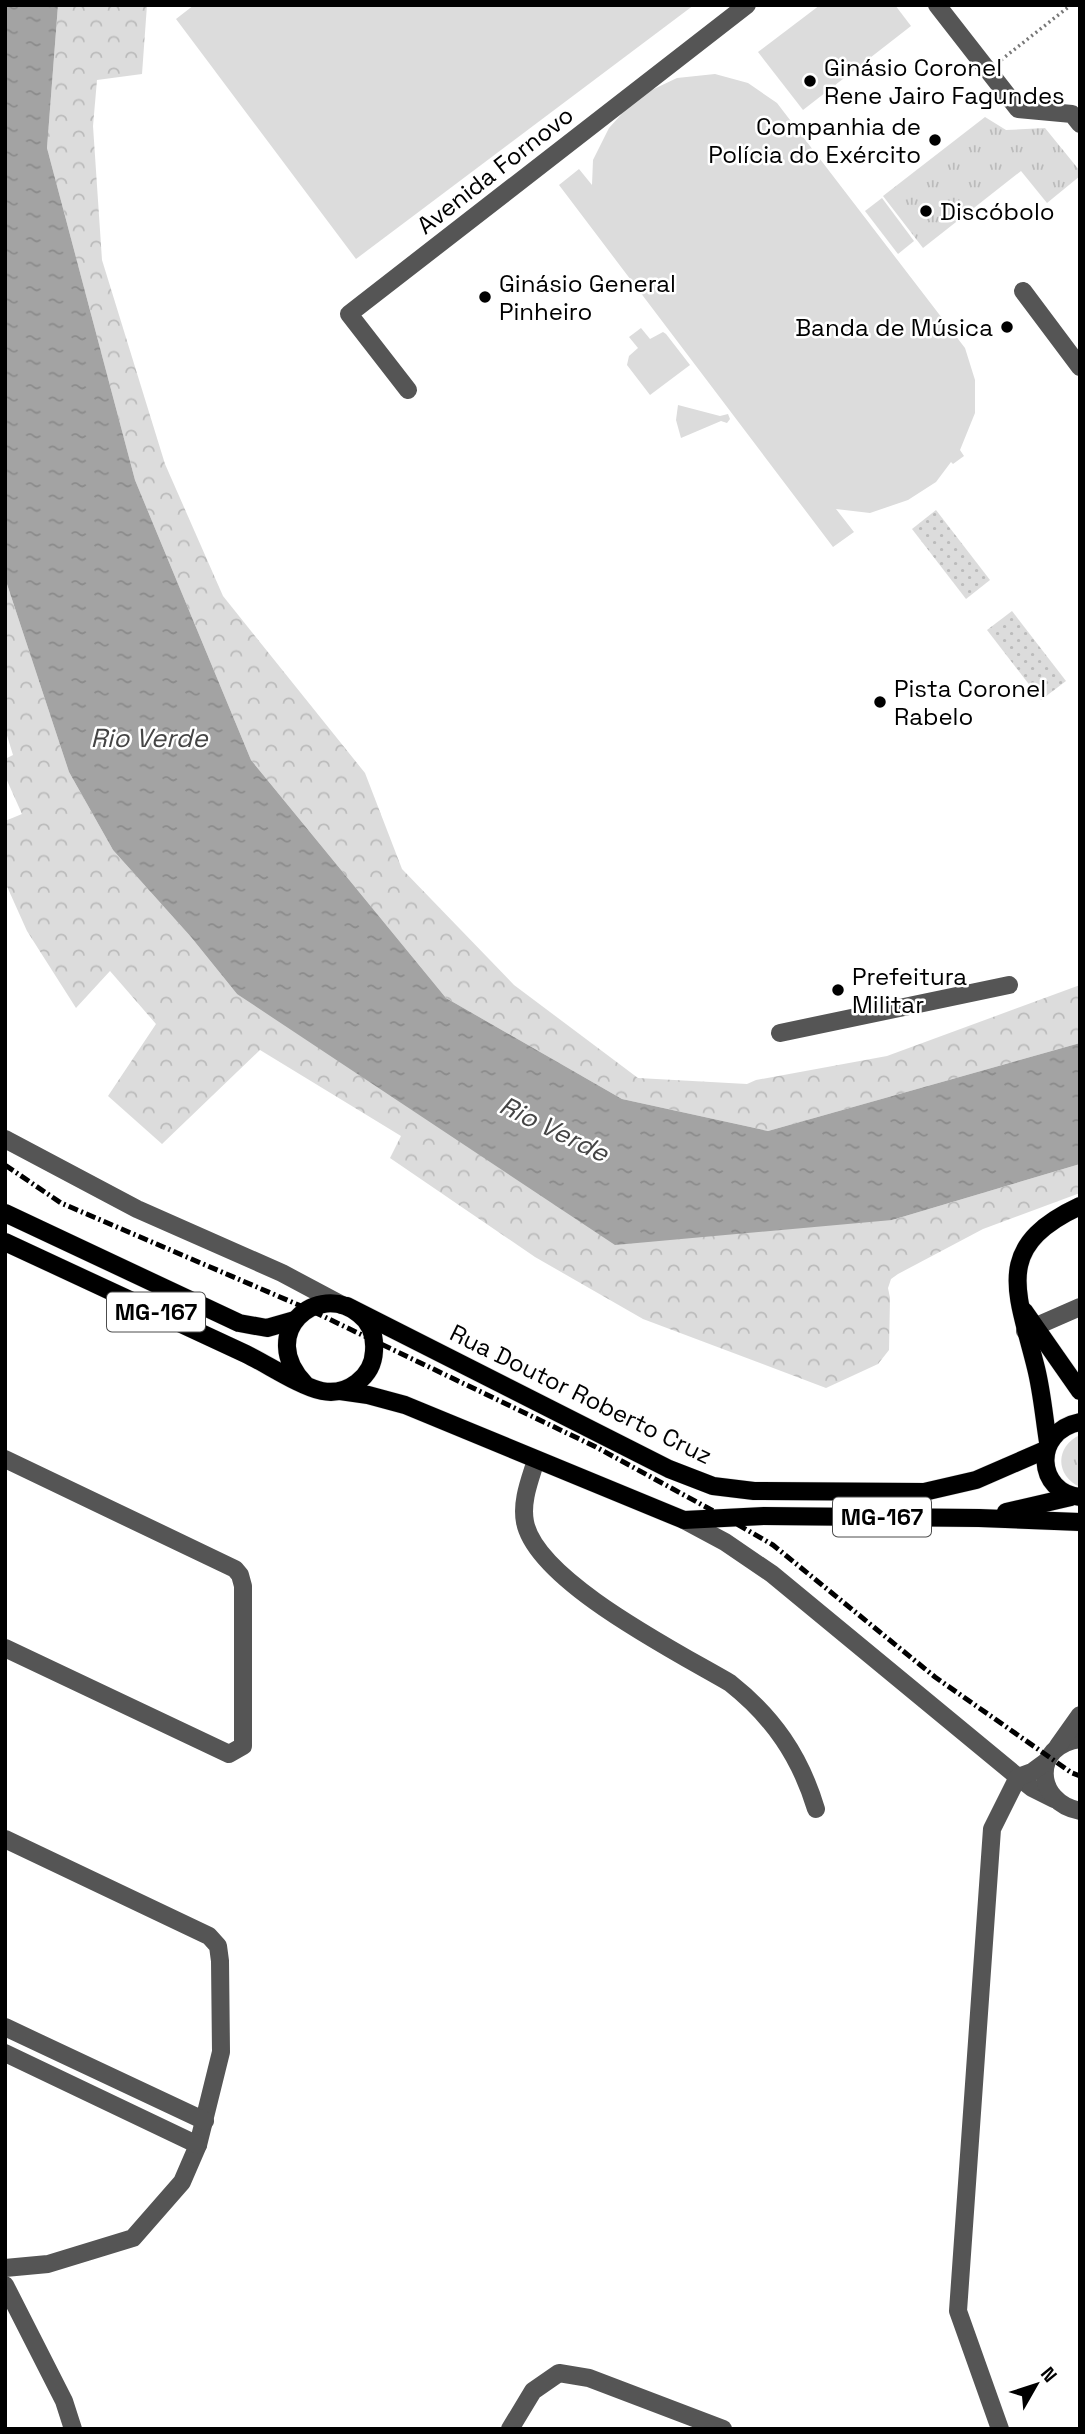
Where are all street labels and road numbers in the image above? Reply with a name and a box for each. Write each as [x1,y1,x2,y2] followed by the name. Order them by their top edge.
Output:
[410,99,580,241] street label: Avenida Fornovo
[107,1292,205,1331] road number: MG-167
[445,1317,717,1471] street label: Rua Doutor Roberto Cruz
[833,1498,931,1536] road number: MG-167

